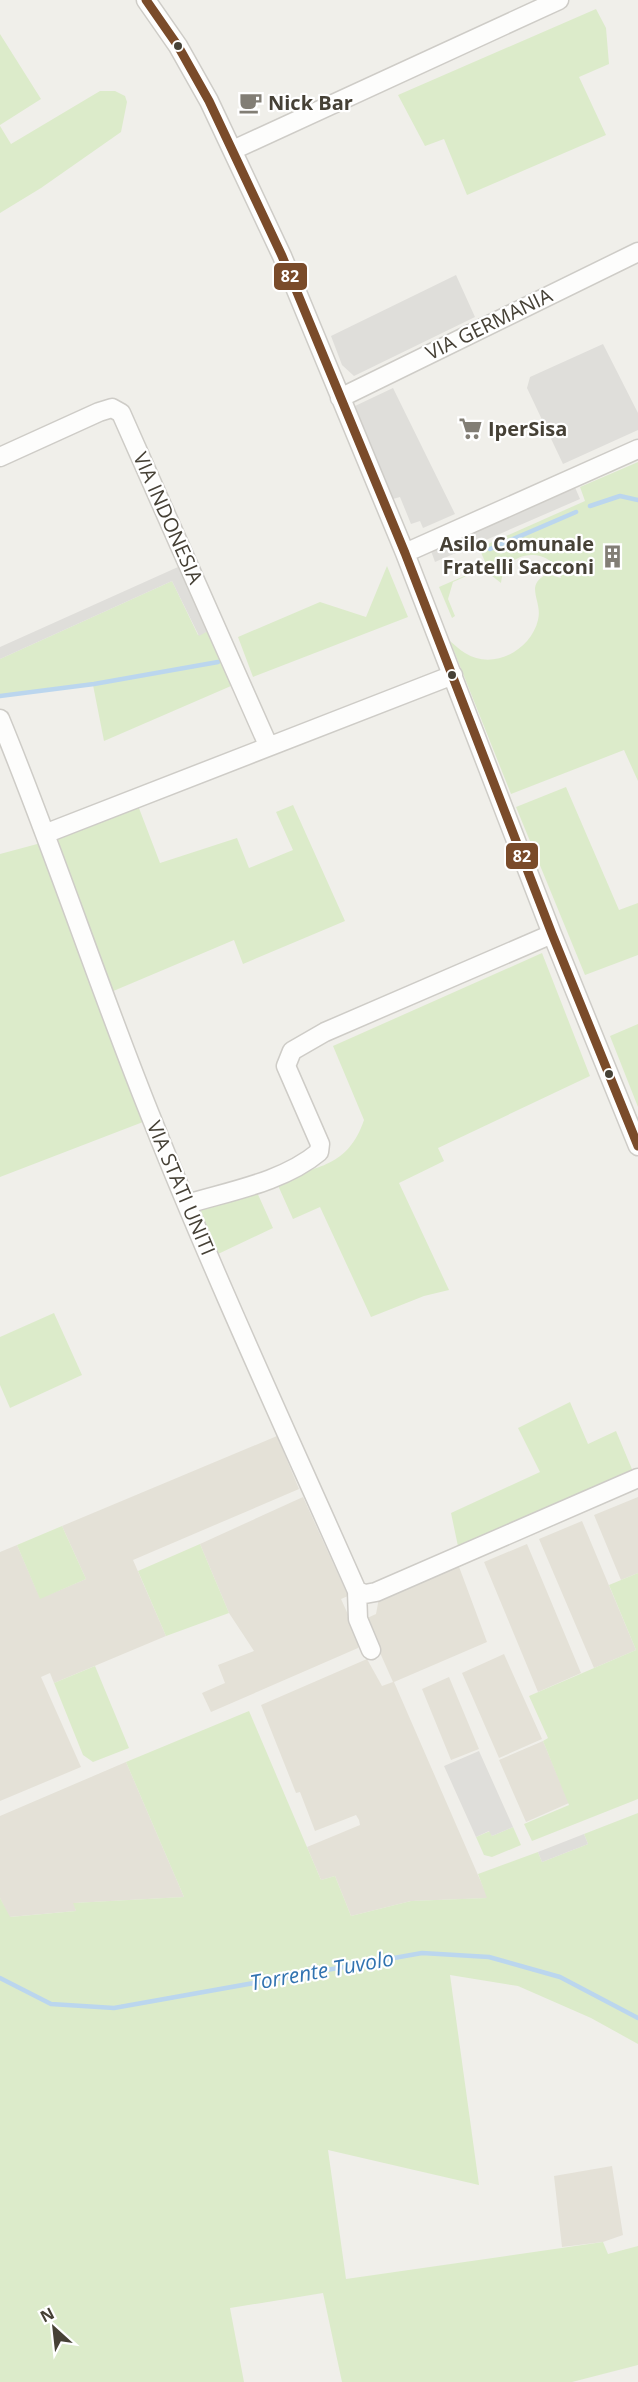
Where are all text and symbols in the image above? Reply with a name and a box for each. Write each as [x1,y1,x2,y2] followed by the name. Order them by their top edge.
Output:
[172,40,184,52] unlabelled marker
[268,89,353,116] place label: Nick Bar
[237,90,263,116] cafe icon: Nick Bar
[273,262,308,291] line badge: 82
[281,265,299,287] text: 82
[421,281,557,366] street label: VIA GERMANIA
[488,415,567,442] place label: IperSisa
[457,416,483,442] supermarket icon: IperSisa
[127,448,210,588] street label: VIA INDONESIA
[439,530,594,580] place label: Asilo Comunale Fratelli Sacconi
[599,543,625,569] building icon: Asilo Comunale Fratelli Sacconi
[446,669,458,681] unlabelled marker
[505,842,539,870] line badge: 82
[513,845,531,867] text: 82
[603,1068,615,1080] unlabelled marker
[141,1116,222,1259] street label: VIA STATI UNITI
[248,1944,396,1996] water label: Torrente Tuvolo
[24,2298,84,2358] north arrow
[36,2302,58,2327] text: N

